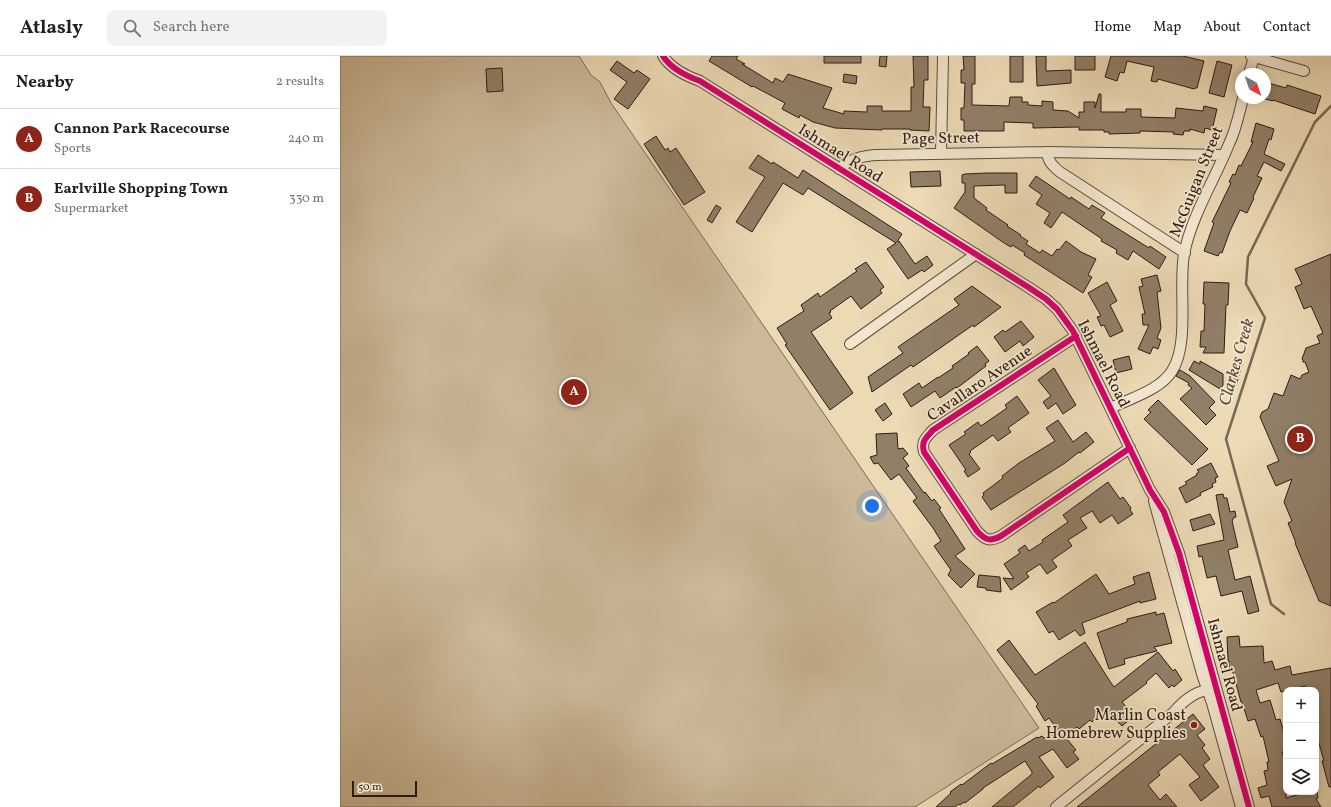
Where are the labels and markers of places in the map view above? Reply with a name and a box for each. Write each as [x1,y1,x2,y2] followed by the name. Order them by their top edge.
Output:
[561,377,587,407] pin: A
[1287,424,1313,454] pin: B
[1046,705,1186,745] place label: Marlin Coast Homebrew Supplies
[1189,720,1199,730] marker: Marlin Coast Homebrew Supplies

